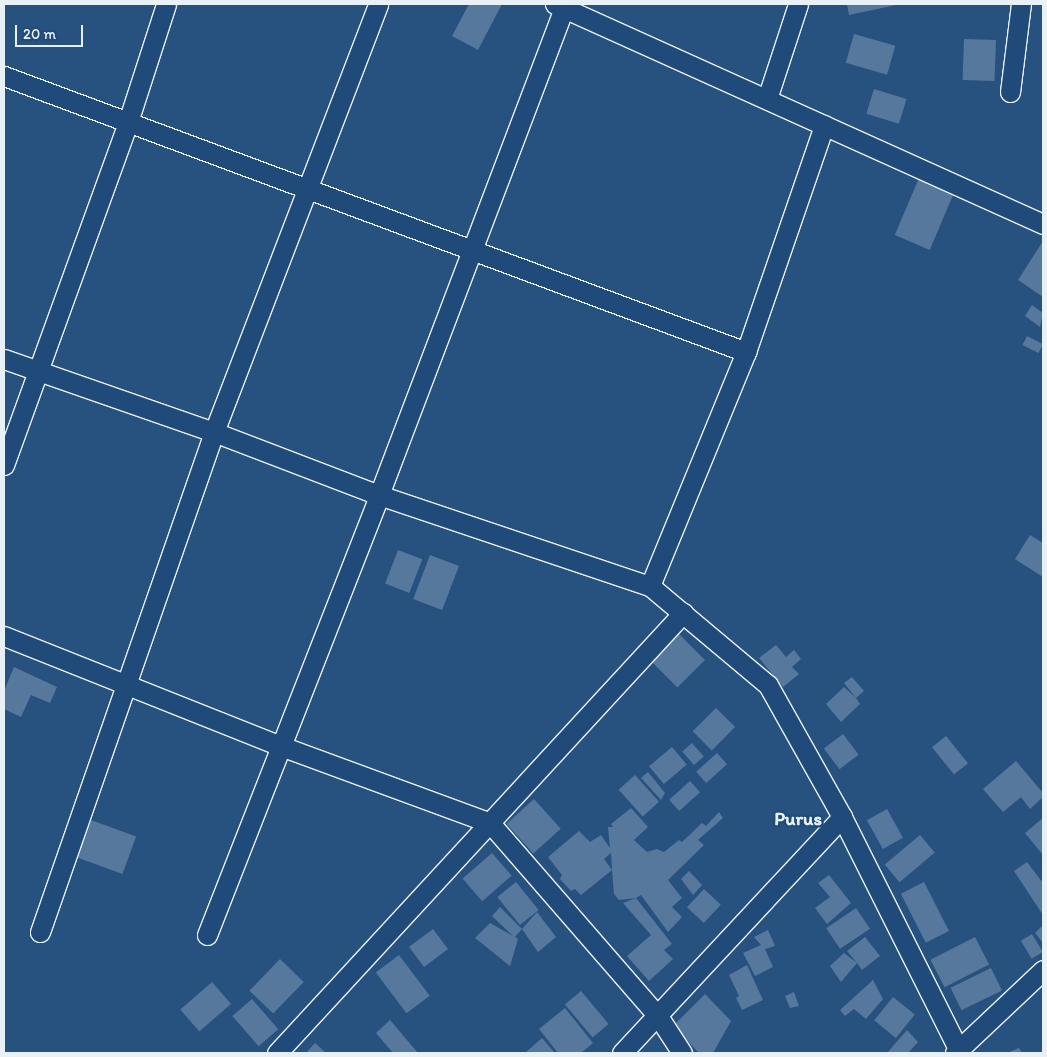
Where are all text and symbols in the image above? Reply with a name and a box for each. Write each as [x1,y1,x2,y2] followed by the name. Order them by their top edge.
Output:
[18,15,85,47] scale bar
[23,25,56,43] text: 20 m
[774,808,822,830] district label: Purus

